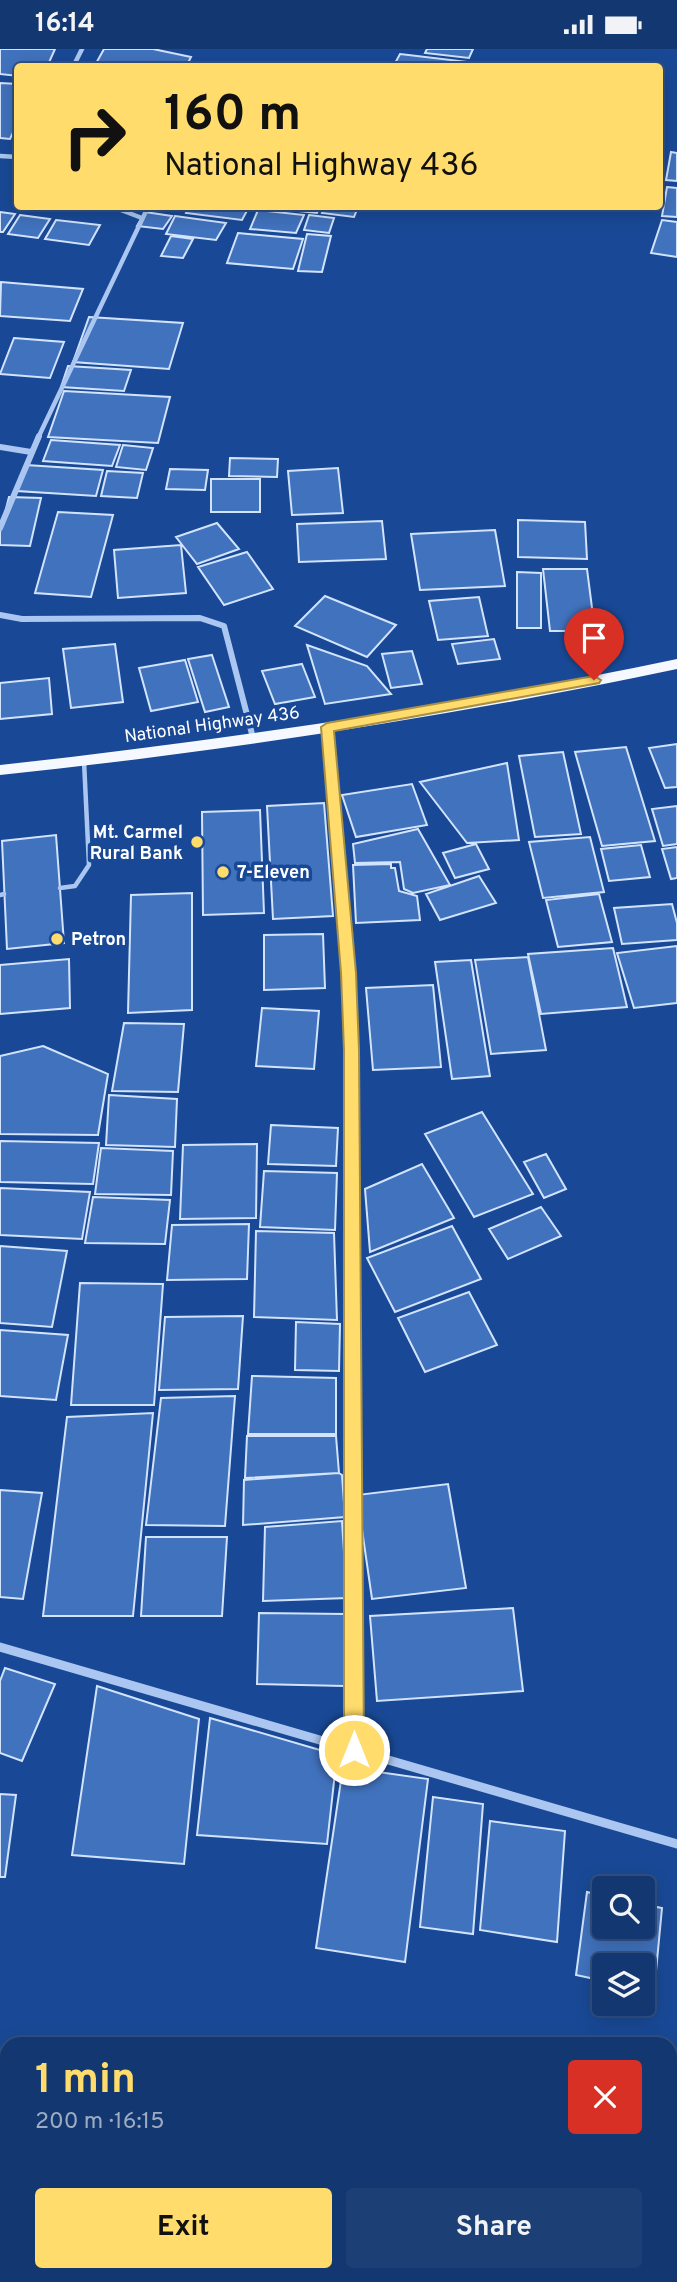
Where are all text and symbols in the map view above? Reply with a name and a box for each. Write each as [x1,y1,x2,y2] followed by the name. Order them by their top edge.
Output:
[35,8,95,41] text: 16:14
[164,86,301,148] text: 160 m
[49,91,140,182] icon: right
[164,147,479,187] text: National Highway 436
[564,608,624,680] pin
[575,619,613,657] icon: arrive
[123,702,301,749] street label: National Highway 436
[90,822,183,866] place label: Mt. Carmel Rural Bank
[189,834,205,850] marker: Mt. Carmel Rural Bank
[237,862,310,885] place label: 7-Eleven
[215,864,231,880] marker: 7-Eleven
[71,929,126,952] place label: Petron
[49,931,65,947] marker: Petron
[317,1713,391,1787] position arrow
[592,1876,655,2016] map controls
[592,1876,655,1939] button: search
[592,1953,655,2016] button: layers
[35,2055,136,2108] text: 1 min
[568,2060,642,2134] button: close
[35,2108,164,2137] text: 200 m · 16:15
[35,2188,332,2268] button: Exit
[346,2188,642,2268] button: Share

